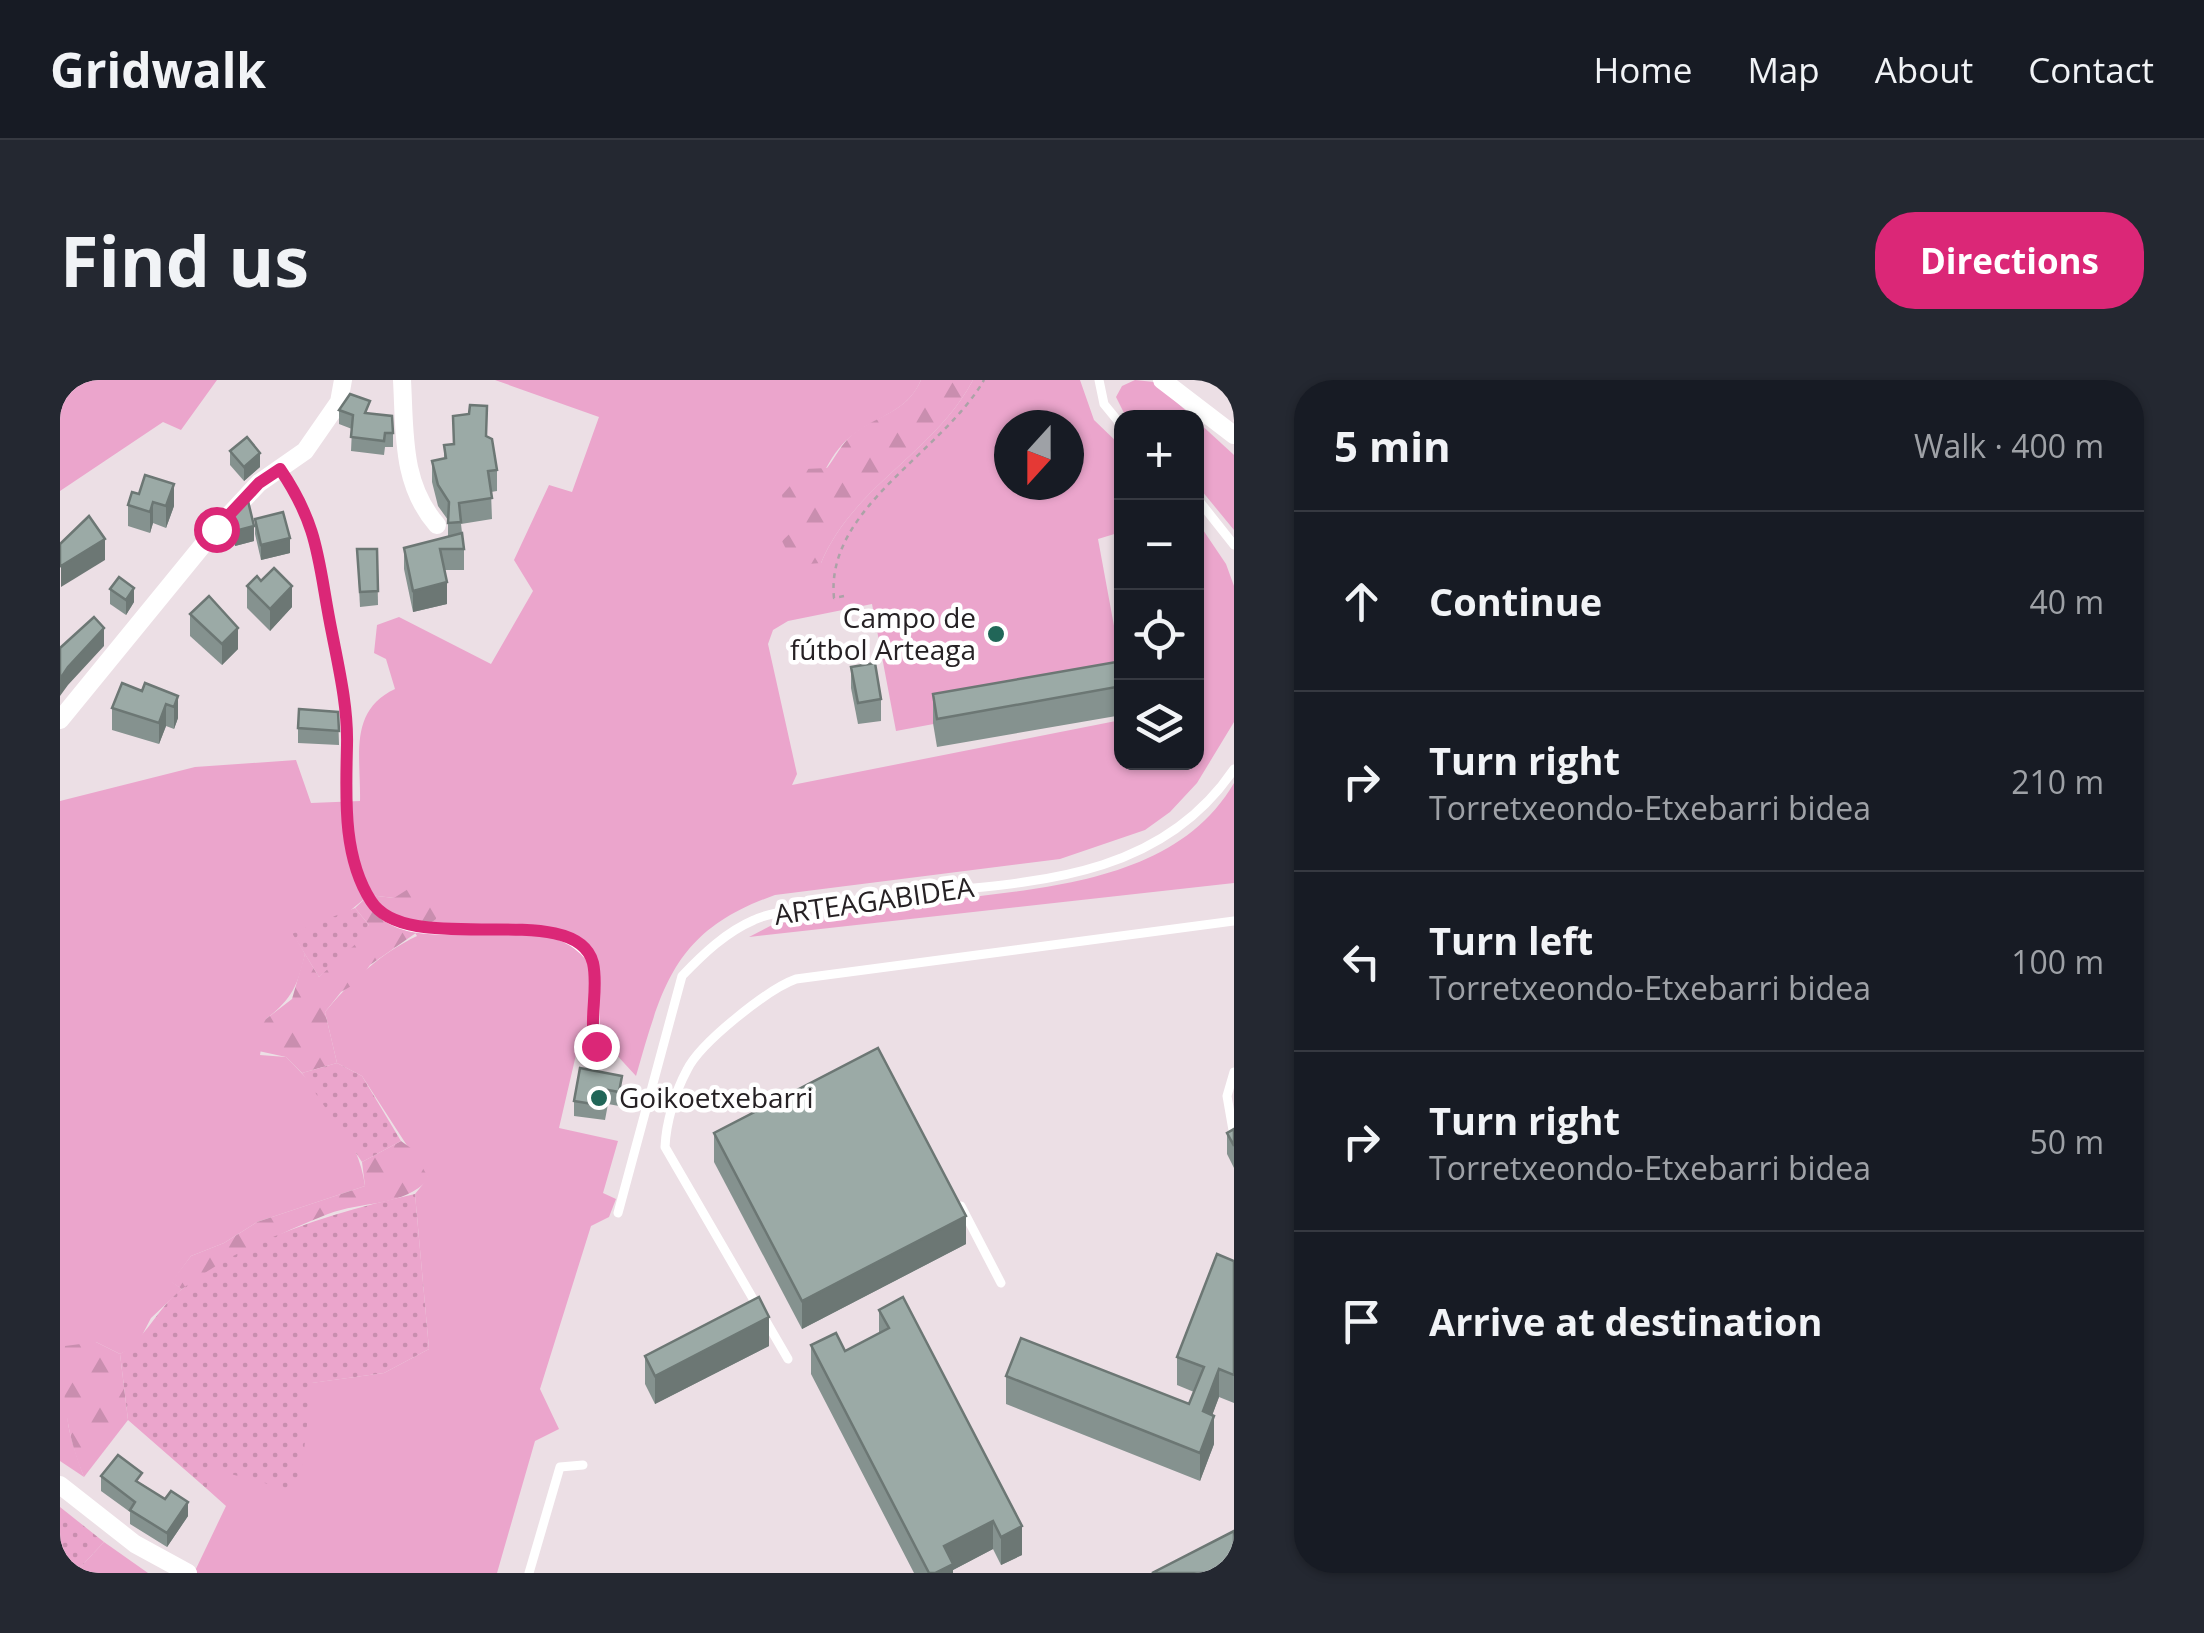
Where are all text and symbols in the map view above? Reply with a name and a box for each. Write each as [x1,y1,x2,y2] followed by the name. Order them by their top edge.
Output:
[50,37,266,102] text: Gridwalk
[1593,46,1692,93] text: Home
[1747,46,1820,93] text: Map
[1875,46,1973,93] text: About
[2028,46,2154,93] text: Contact
[60,212,309,308] text: Find us
[1875,212,2144,309] button: Directions
[994,410,1084,500] north arrow
[1114,410,1204,770] map controls
[1114,410,1204,500] button: +
[1334,417,1451,474] text: 5 min
[1914,424,2104,467] text: Walk · 400 m
[1114,500,1204,590] button: −
[194,507,240,553] route start
[1334,574,1389,629] icon: ahead
[1429,575,1602,627] text: Continue
[2029,580,2104,623] text: 40 m
[1114,590,1204,680] button: locate
[790,598,976,668] place label: Campo de fútbol Arteaga
[985,623,1007,645] marker: Campo de fútbol Arteaga
[1114,680,1204,770] button: layers
[1429,734,1620,786] text: Turn right
[1334,754,1389,809] icon: right
[2011,760,2104,803] text: 210 m
[1429,786,1871,829] text: Torretxeondo-Etxebarri bidea
[772,867,976,933] street label: ARTEAGABIDEA
[1429,914,1593,966] text: Turn left
[1334,934,1389,989] icon: left
[2011,940,2104,983] text: 100 m
[1429,966,1871,1009] text: Torretxeondo-Etxebarri bidea
[574,1024,620,1070] route end
[619,1078,814,1116] place label: Goikoetxebarri
[588,1087,610,1109] marker: Goikoetxebarri
[1429,1094,1620,1146] text: Turn right
[1334,1114,1389,1169] icon: right
[2029,1120,2104,1163] text: 50 m
[1429,1146,1871,1189] text: Torretxeondo-Etxebarri bidea
[1334,1294,1389,1349] icon: arrive
[1429,1295,1823,1347] text: Arrive at destination

